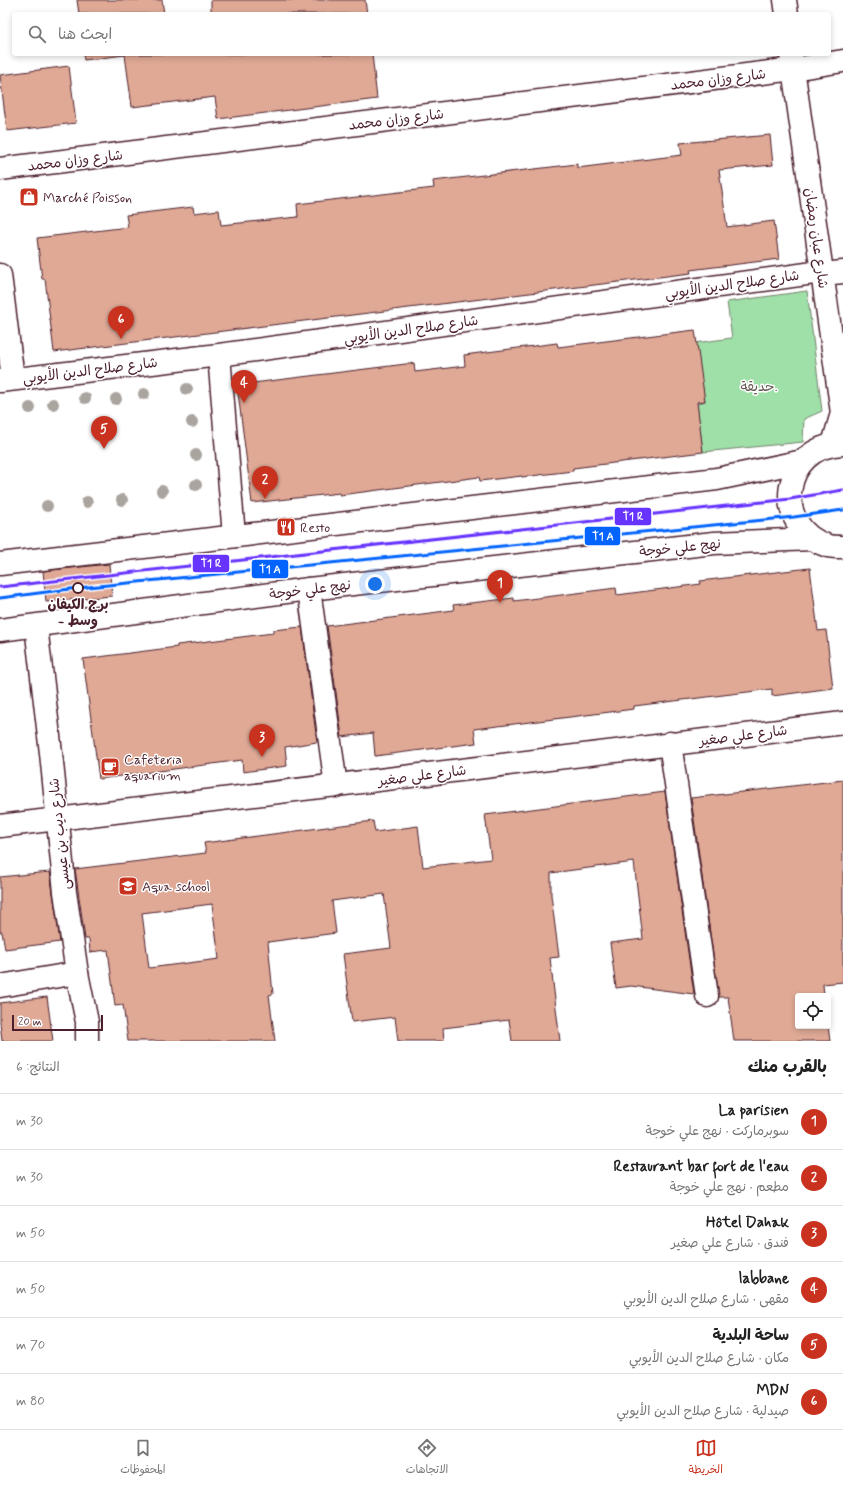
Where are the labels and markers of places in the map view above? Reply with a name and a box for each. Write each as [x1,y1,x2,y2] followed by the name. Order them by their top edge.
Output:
[18,186,40,208] shop icon: Marché Poisson
[43,189,132,207] place label: Marché Poisson
[108,306,134,339] pin: 6
[231,370,257,403] pin: 4
[91,416,117,449] pin: 5
[252,466,278,499] pin: 2
[275,516,297,538] restaurant icon: Resto
[300,519,330,537] place label: Resto
[487,570,513,603] pin: 1
[72,582,84,594] marker: برج الكيفان - وسط
[47,596,109,630] place label: برج الكيفان - وسط
[249,724,275,757] pin: 3
[124,751,182,785] place label: Cafeteria aquarium
[99,756,121,778] cafe icon: Cafeteria aquarium
[117,875,139,897] school or university icon: Aqua school
[142,878,210,896] place label: Aqua school

